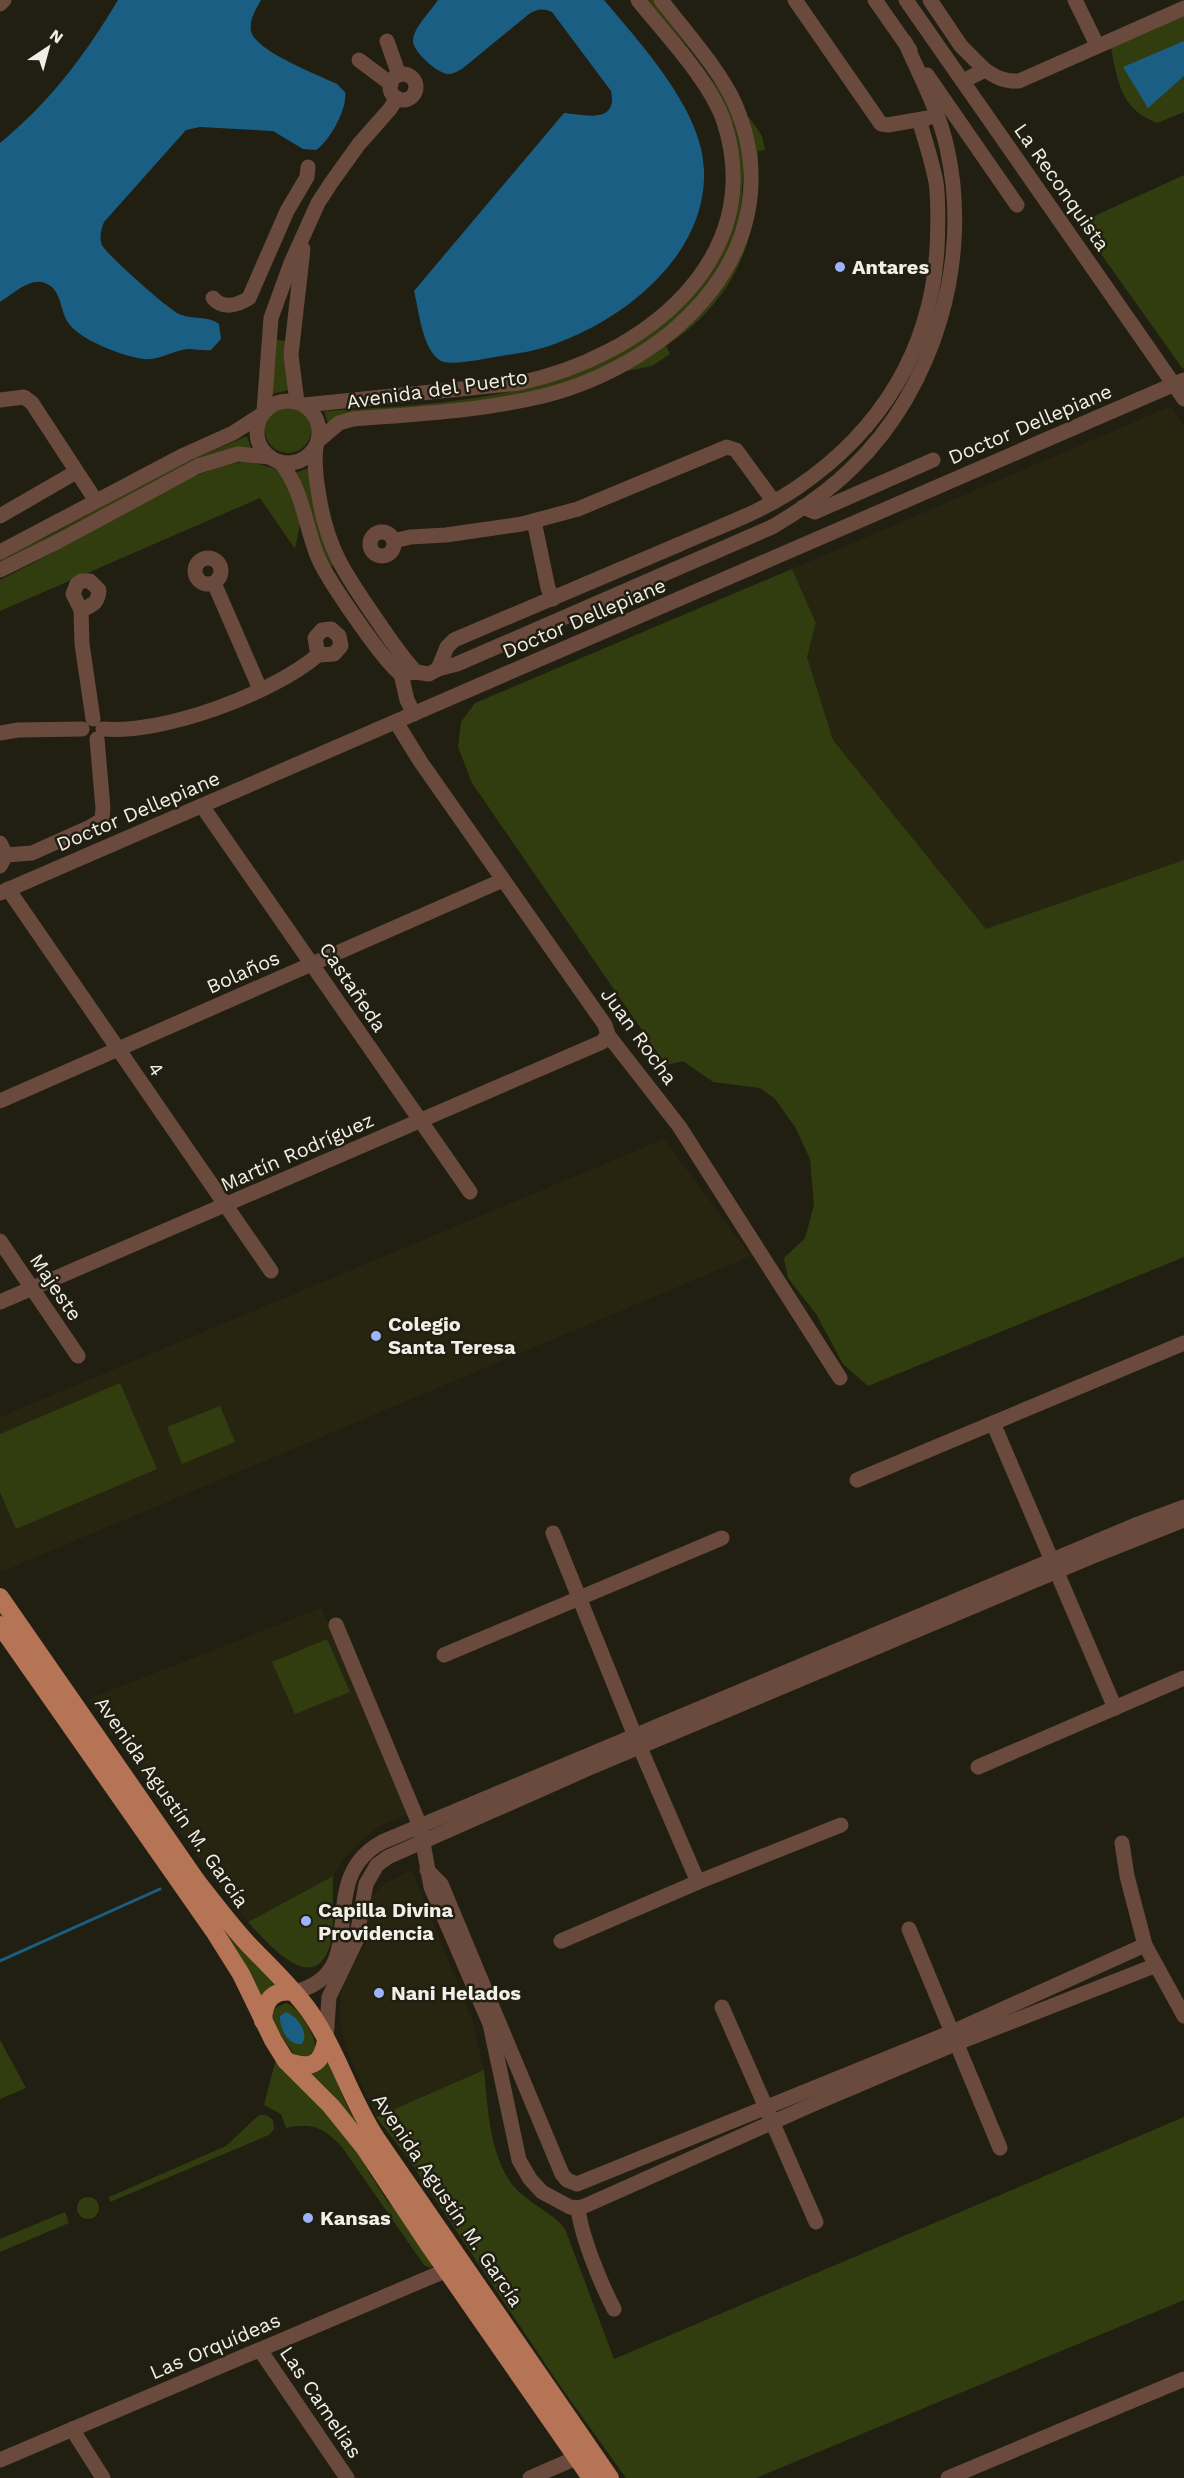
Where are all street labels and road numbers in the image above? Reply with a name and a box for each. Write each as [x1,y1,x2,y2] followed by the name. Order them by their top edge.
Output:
[1009,119,1115,255] street label: La Reconquista
[345,364,529,414] street label: Avenida del Puerto
[945,379,1115,469] street label: Doctor Dellepiane
[499,573,669,663] street label: Doctor Dellepiane
[53,766,223,856] street label: Doctor Dellepiane
[314,938,392,1036] street label: Castañeda
[203,945,283,999] street label: Bolaños
[596,983,682,1089] street label: Juan Rocha
[143,1057,169,1081] street label: 4
[217,1107,377,1197] street label: Martín Rodríguez
[25,1249,87,1325] street label: Majeste
[90,1692,254,1912] street label: Avenida Agustín M. García
[368,2089,528,2311] street label: Avenida Agustín M. García
[146,2308,284,2384] street label: Las Orquídeas
[275,2342,367,2462] street label: Las Camelias

